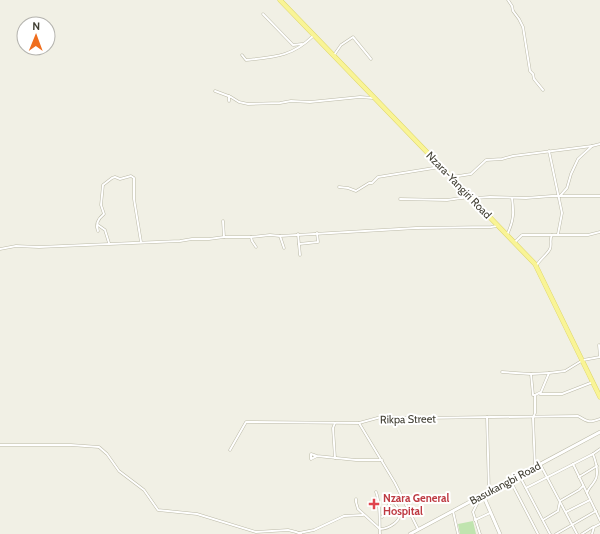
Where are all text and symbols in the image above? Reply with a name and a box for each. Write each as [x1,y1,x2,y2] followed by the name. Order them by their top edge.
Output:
[16,16,56,56] north arrow
[32,19,40,33] text: N
[423,148,495,222] street label: Nzara-Yangiri Road
[380,412,436,426] street label: Rikpa Street
[467,458,543,508] street label: Basukangbi Road
[383,491,450,518] place label: Nzara General Hospital
[368,498,380,510] marker: Nzara General Hospital

